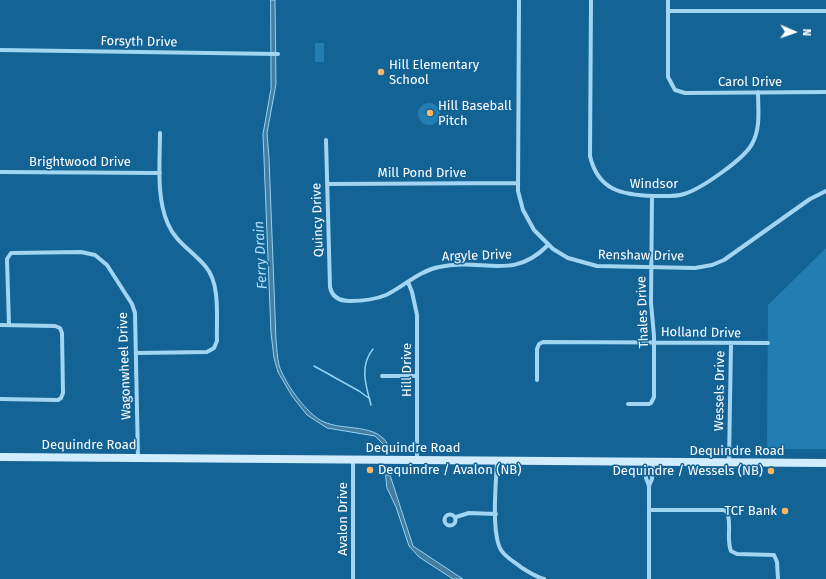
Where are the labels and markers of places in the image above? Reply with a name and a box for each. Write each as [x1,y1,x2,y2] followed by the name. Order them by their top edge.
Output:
[389,57,479,88] place label: Hill Elementary School
[376,67,386,77] marker: Hill Elementary School
[438,98,512,129] place label: Hill Baseball Pitch
[425,108,435,118] marker: Hill Baseball Pitch
[378,462,521,478] place label: Dequindre / Avalon (NB)
[612,463,763,479] place label: Dequindre / Wessels (NB)
[365,465,375,475] marker: Dequindre / Avalon (NB)
[766,466,776,476] marker: Dequindre / Wessels (NB)
[724,503,777,519] place label: TCF Bank
[780,506,790,516] marker: TCF Bank

